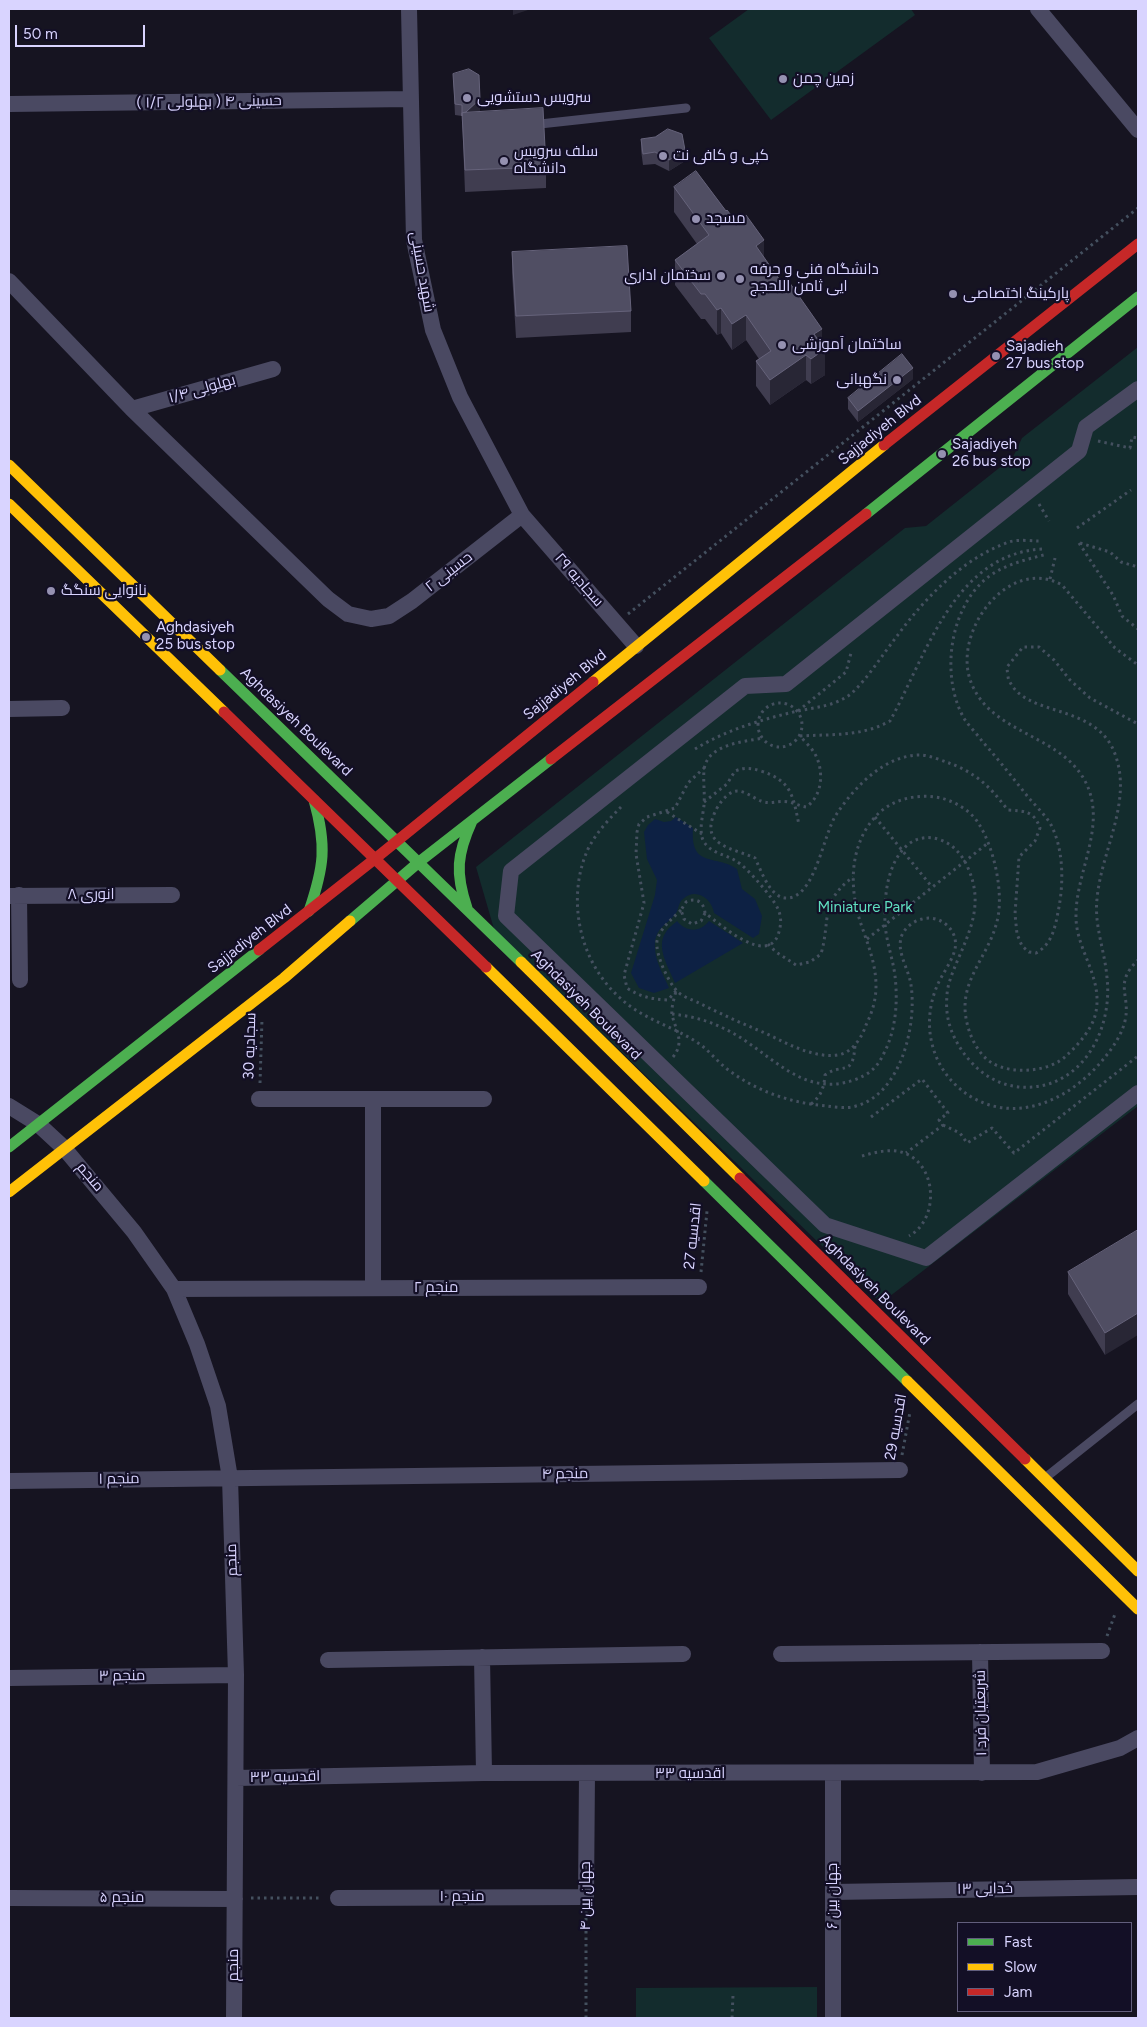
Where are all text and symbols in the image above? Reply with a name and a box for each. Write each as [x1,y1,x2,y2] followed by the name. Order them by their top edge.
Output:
[18,15,148,47] scale bar
[23,25,58,43] text: 50 m
[793,70,854,88] place label: زمین چمن
[777,73,789,85] marker: زمین چمن
[477,89,591,107] place label: سرویس دستشویی
[136,92,282,112] street label: حسینی ۴ ( بهلولی ۱/۲ )
[461,92,473,104] marker: سرویس دستشویی
[514,143,598,178] place label: سلف سرویس دانشگاه
[673,147,769,165] place label: کپی و کافی نت
[657,150,669,162] marker: کپی و کافی نت
[498,155,510,167] marker: سلف سرویس دانشگاه
[706,210,746,228] place label: مسجد
[690,213,702,225] marker: مسجد
[406,230,438,314] street label: شهید حسینی
[750,261,879,296] place label: دانشگاه فنی و حرفه ایی ثامن اللحجج
[624,267,711,285] place label: سختمان اداری
[715,270,727,282] marker: سختمان اداری
[734,273,746,285] marker: دانشگاه فنی و حرفه ایی ثامن اللحجج
[963,285,1069,303] place label: پارکینگ اختصاصی
[947,288,959,300] marker: پارکینگ اختصاصی
[792,336,902,354] place label: ساختمان آموزشی
[1006,338,1084,373] place label: Sajadieh 27 bus stop
[776,339,788,351] marker: ساختمان آموزشی
[990,350,1002,362] marker: Sajadieh 27 bus stop
[166,371,238,407] street label: بهلولی ۱/۴
[836,371,887,389] place label: نگهبانی
[891,374,903,386] marker: نگهبانی
[835,391,925,469] street label: Sajjadiyeh Blvd
[952,436,1031,471] place label: Sajadiyeh 26 bus stop
[936,448,948,460] marker: Sajadiyeh 26 bus stop
[422,548,476,596] street label: حسینی ۲
[551,549,607,611] street label: سجادیه ۲۹
[61,582,147,600] place label: نانوایی سنگگ
[45,585,57,597] marker: نانوایی سنگگ
[156,619,235,654] place label: Aghdasiyeh 25 bus stop
[140,631,152,643] marker: Aghdasiyeh 25 bus stop
[520,646,610,724] street label: Sajjadiyeh Blvd
[236,664,356,780] street label: Aghdasiyeh Boulevard
[67,886,115,904] street label: انوری ۸
[817,899,913,917] park label: Miniature Park
[204,901,296,977] street label: Sajjadiyeh Blvd
[527,946,645,1064] street label: Aghdasiyeh Boulevard
[240,1012,260,1080] street label: سجادیه 30
[73,1159,107,1195] street label: منجم
[681,1202,705,1270] street label: اقدسیه 27
[816,1231,934,1349] street label: Aghdasiyeh Boulevard
[414,1279,458,1297] street label: منجم ۲
[881,1392,911,1462] street label: اقدسیه 29
[542,1465,588,1483] street label: منجم ۴
[98,1470,140,1488] street label: منجم ۱
[222,1543,242,1577] street label: منجم
[98,1667,146,1685] street label: منجم ۳
[971,1670,991,1756] street label: شریعتیان فرد ۱
[655,1765,725,1783] street label: اقدسیه ۳۳
[250,1767,320,1787] street label: اقدسیه ۳۳
[577,1862,595,1930] street label: جهان بین ۴
[824,1863,842,1929] street label: جهان بین ۶
[957,1880,1013,1898] street label: خدایی ۱۳
[439,1888,485,1906] street label: منجم ۱۰
[100,1889,144,1907] street label: منجم ۵
[957,1922,1132,2012] legend
[1004,1933,1032,1951] text: Fast
[225,1949,243,1981] street label: منجم
[1004,1958,1037,1976] text: Slow
[1004,1983,1032,2001] text: Jam

